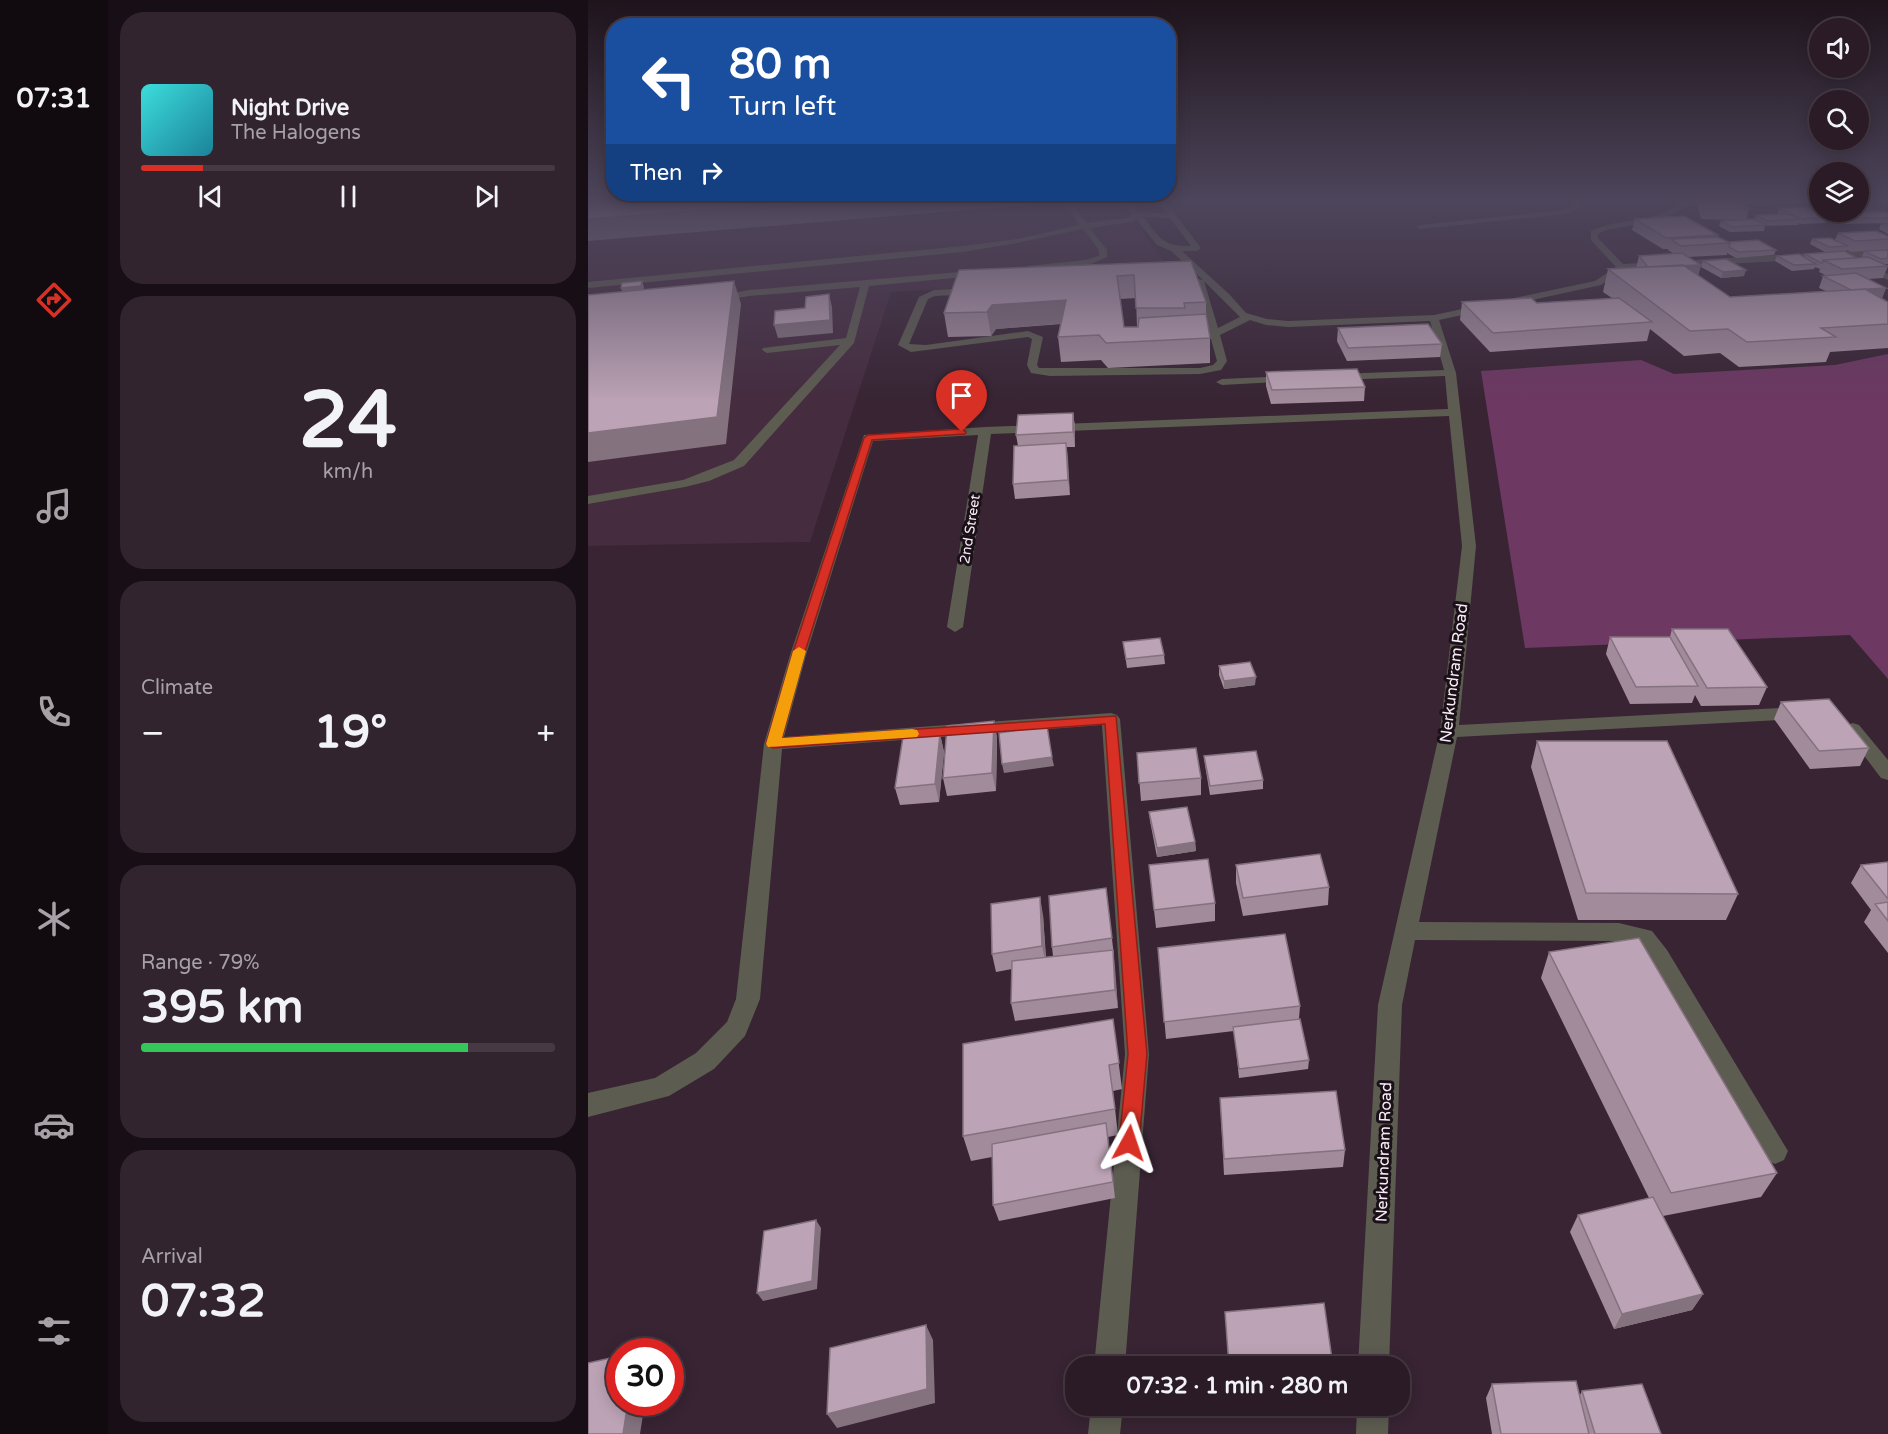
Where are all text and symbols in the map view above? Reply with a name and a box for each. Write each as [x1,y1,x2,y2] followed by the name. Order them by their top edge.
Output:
[1809,18,1869,222] map controls
[1809,18,1869,78] button: sound
[729,39,831,90] text: 80 m
[630,42,708,120] icon: left
[17,82,91,115] text: 07:31
[729,90,836,123] text: Turn left
[1809,90,1869,150] button: search
[231,95,349,121] text: Night Drive
[231,121,361,145] text: The Halogens
[695,156,728,189] icon: right
[630,160,683,186] text: Then
[1809,162,1869,222] button: layers
[194,180,227,213] icon: previous
[332,180,365,213] icon: pause
[470,180,503,213] icon: next
[33,279,75,321] icon: directions
[936,370,987,432] pin
[299,374,397,468] text: 24
[945,379,978,412] icon: arrive
[323,460,373,484] text: km/h
[33,485,75,527] icon: music
[956,493,984,565] street label: 2nd Street
[1436,602,1472,744] street label: Nerkundram Road
[141,676,213,700] text: Climate
[33,691,75,733] icon: phone
[314,706,387,760] text: 19°
[141,714,165,753] text: −
[536,714,555,753] text: +
[33,898,75,940] icon: climate
[141,951,260,975] text: Range · 79%
[141,981,303,1035] text: 395 km
[1372,1082,1396,1222] street label: Nerkundram Road
[33,1104,75,1146] icon: car
[1097,1111,1161,1175] position arrow
[141,1245,203,1269] text: Arrival
[141,1275,266,1329] text: 07:32
[33,1310,75,1352] icon: filters
[606,1338,684,1416] speed limit sign: 30
[1127,1373,1348,1399] text: 07:32 · 1 min · 280 m

